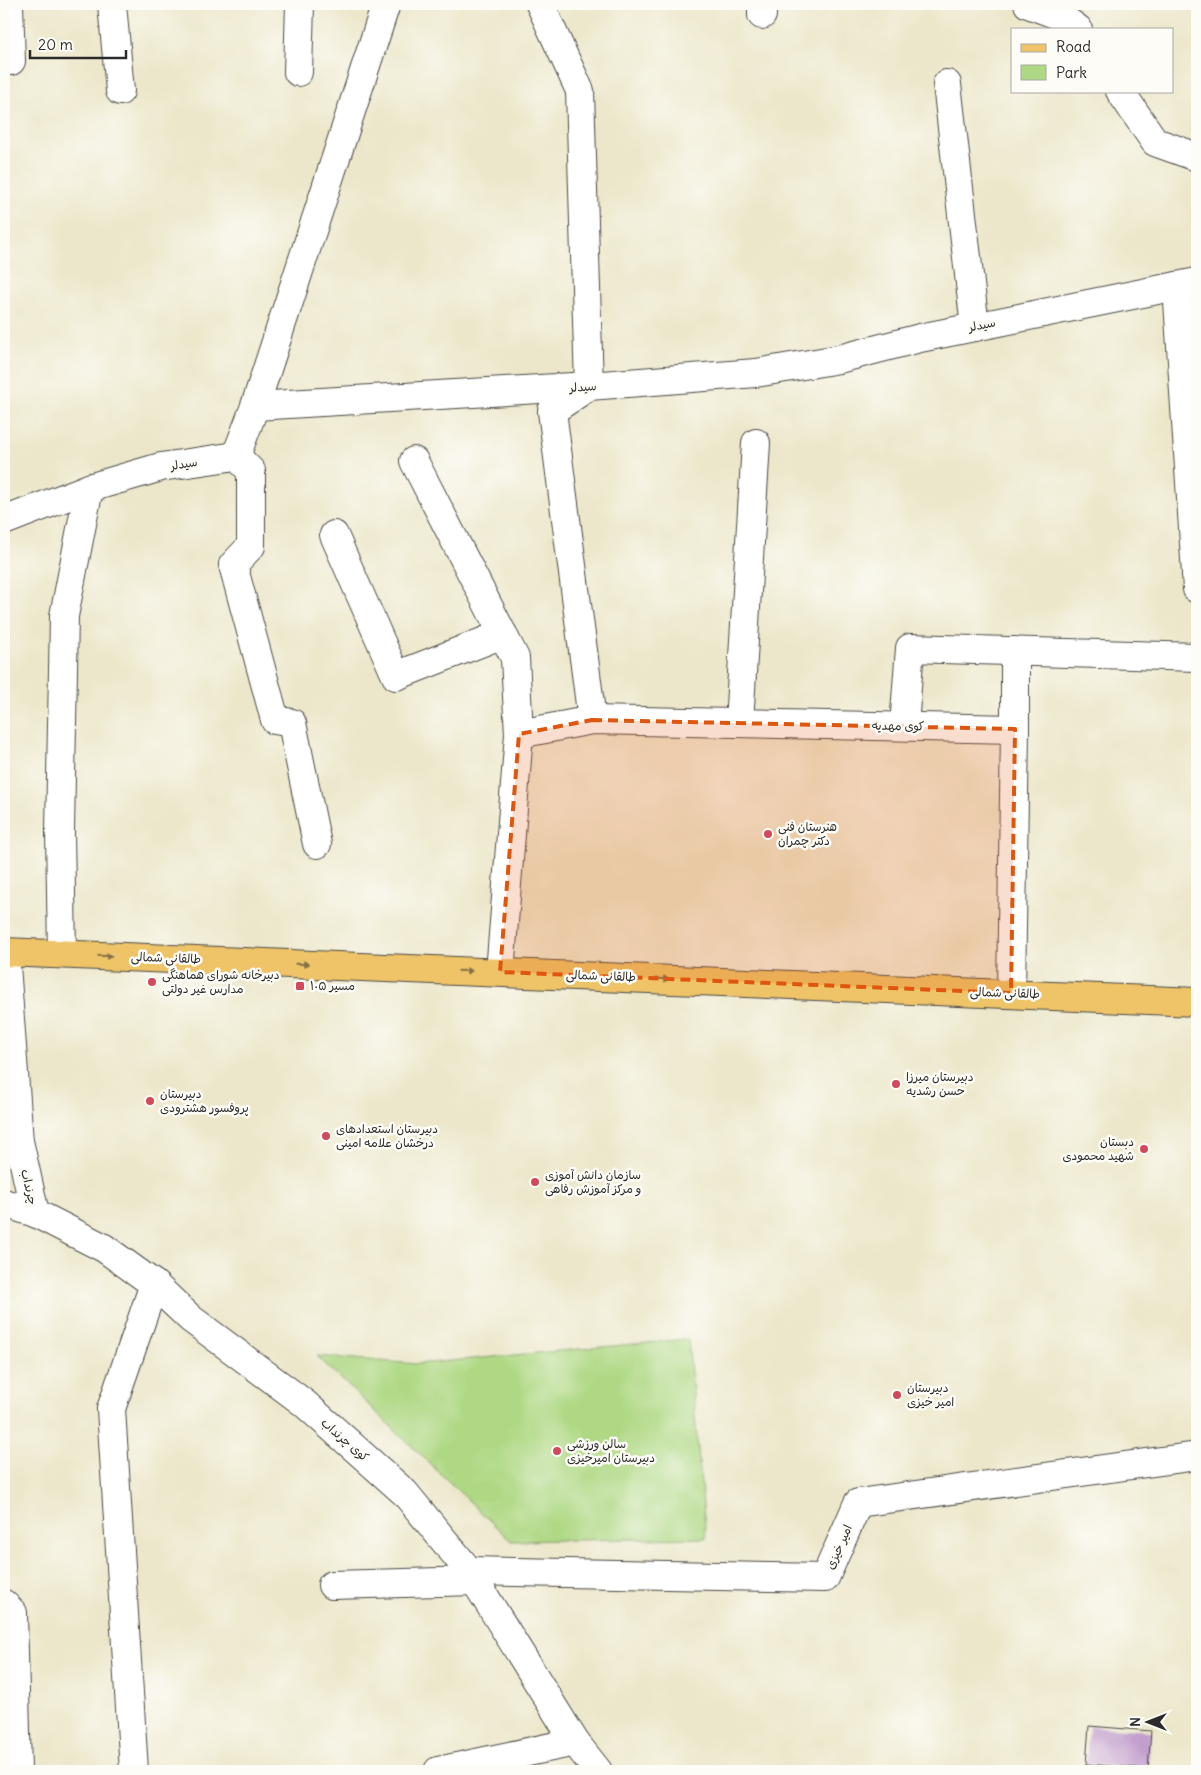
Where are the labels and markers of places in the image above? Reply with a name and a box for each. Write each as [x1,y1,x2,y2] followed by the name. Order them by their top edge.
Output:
[778,819,837,848] place label: هنرستان فنی دکتر چمران
[762,828,774,840] marker: هنرستان فنی دکتر چمران
[162,967,280,997] place label: دبیرخانه شورای هماهنگی مدارس غیر دولتی
[146,976,158,988] marker: دبیرخانه شورای هماهنگی مدارس غیر دولتی
[310,978,355,993] place label: مسیر ۱۰۵
[294,980,306,992] marker: مسیر ۱۰۵
[906,1069,974,1098] place label: دبیرستان میرزا حسن رشدیه
[890,1078,902,1090] marker: دبیرستان میرزا حسن رشدیه
[160,1086,249,1116] place label: دبیرستان پروفسور هشترودی
[144,1095,156,1107] marker: دبیرستان پروفسور هشترودی
[336,1121,438,1151] place label: دبیرستان استعدادهای درخشان علامه امینی
[320,1130,332,1142] marker: دبیرستان استعدادهای درخشان علامه امینی
[1063,1134,1134,1163] place label: دبستان شهید محمودی
[1138,1143,1150,1155] marker: دبستان شهید محمودی
[545,1167,641,1197] place label: سازمان دانش آموزی و مرکز آموزش رفاهی
[529,1176,541,1188] marker: سازمان دانش آموزی و مرکز آموزش رفاهی
[907,1380,954,1409] place label: دبیرستان امیر خیزی
[891,1389,903,1401] marker: دبیرستان امیر خیزی
[567,1436,655,1466] place label: سالن ورزشی دبیرستان امیرخیزی
[551,1445,563,1457] marker: سالن ورزشی دبیرستان امیرخیزی

